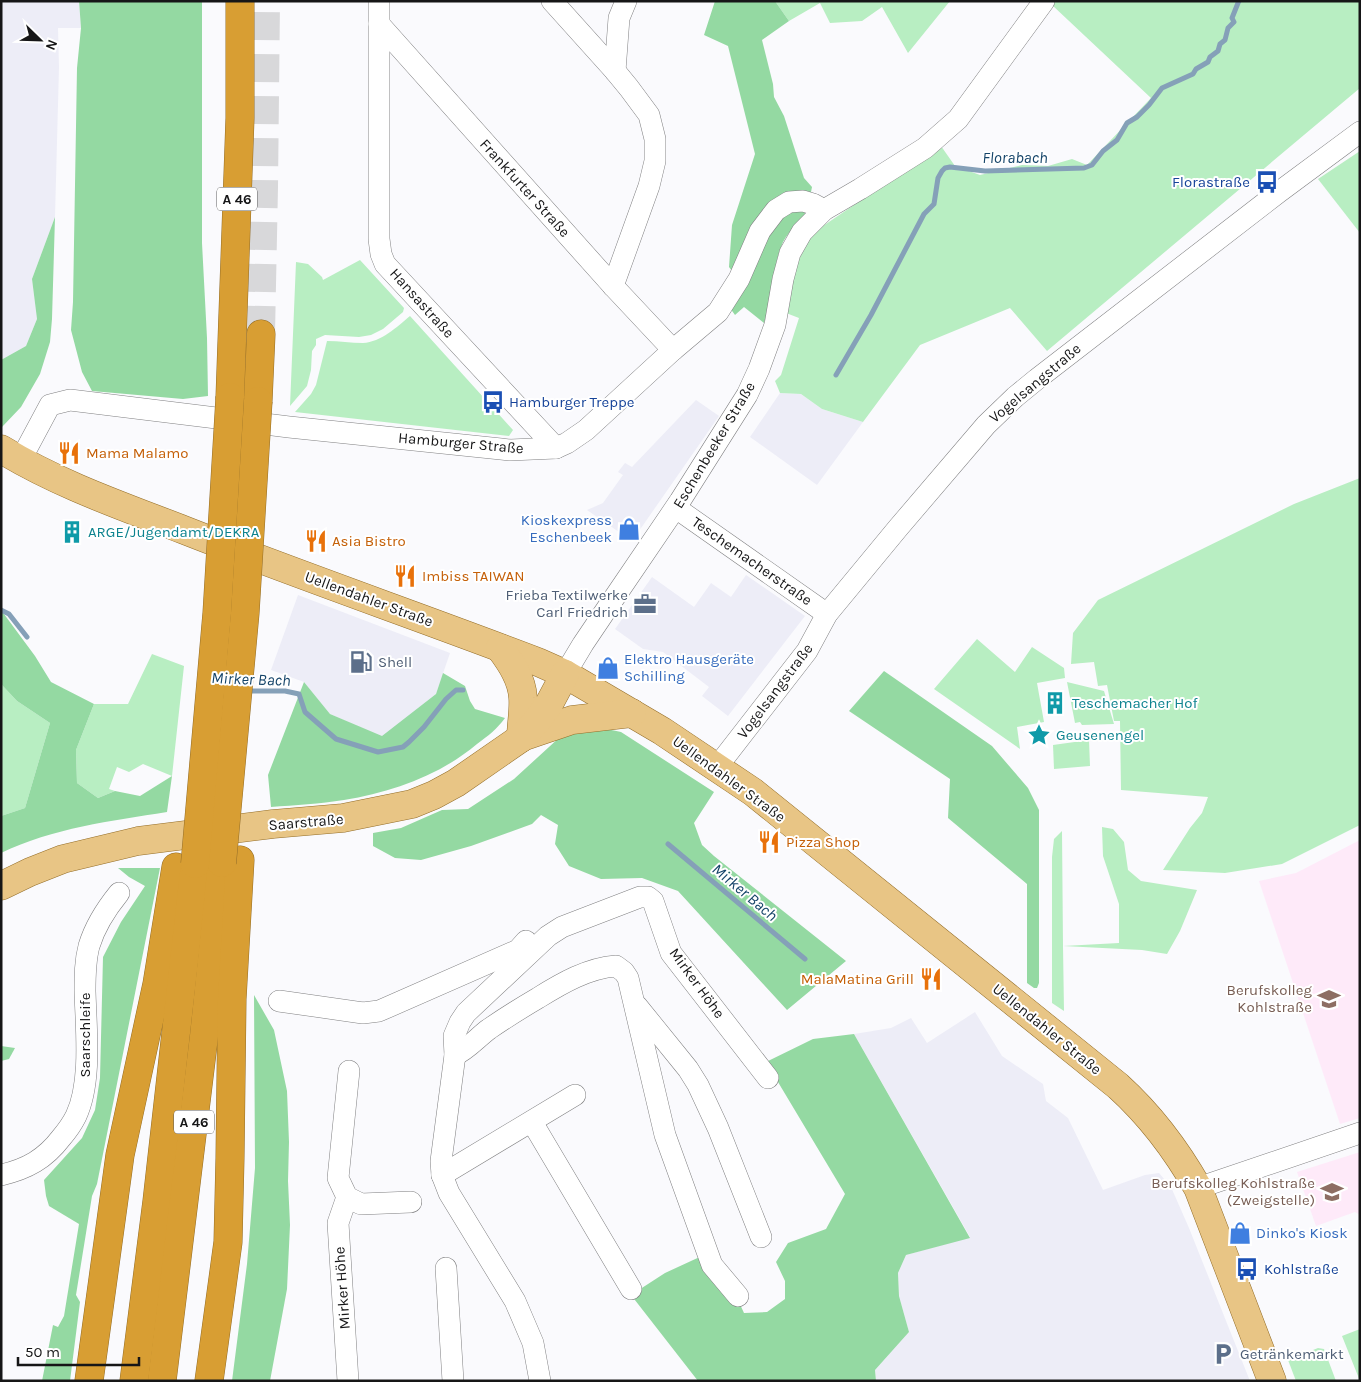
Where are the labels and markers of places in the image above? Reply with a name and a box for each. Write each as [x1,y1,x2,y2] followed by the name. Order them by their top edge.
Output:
[1254,169,1280,195] bus stop icon: Florastraße
[1172,173,1250,191] place label: Florastraße
[480,389,506,415] bus stop icon: Hamburger Treppe
[509,393,634,411] place label: Hamburger Treppe
[56,440,82,466] restaurant icon: Mama Malamo
[86,444,188,462] place label: Mama Malamo
[521,511,612,546] place label: Kioskexpress Eschenbeek
[616,516,642,542] shop icon: Kioskexpress Eschenbeek
[59,519,85,545] building icon: ARGE/Jugendamt/DEKRA
[88,523,260,541] place label: ARGE/Jugendamt/DEKRA
[303,528,329,554] restaurant icon: Asia Bistro
[332,532,406,550] place label: Asia Bistro
[392,563,418,589] restaurant icon: Imbiss TAIWAN
[422,567,524,585] place label: Imbiss TAIWAN
[506,586,628,621] place label: Frieba Textilwerke Carl Friedrich
[632,591,658,617] office icon: Frieba Textilwerke Carl Friedrich
[348,649,374,675] fuel station icon: Shell
[624,650,754,685] place label: Elektro Hausgeräte Schilling
[378,653,412,671] place label: Shell
[595,655,621,681] shop icon: Elektro Hausgeräte Schilling
[1042,690,1068,716] building icon: Teschemacher Hof
[1072,694,1198,712] place label: Teschemacher Hof
[1026,722,1052,748] place icon: Geusenengel
[1056,726,1144,744] place label: Geusenengel
[756,829,782,855] restaurant icon: Pizza Shop
[786,833,860,851] place label: Pizza Shop
[918,966,944,992] restaurant icon: MalaMatina Grill
[801,970,914,988] place label: MalaMatina Grill
[1227,981,1313,1016] place label: Berufskolleg Kohlstraße
[1316,986,1342,1012] school or university icon: Berufskolleg Kohlstraße
[1151,1174,1315,1209] place label: Berufskolleg Kohlstraße (Zweigstelle)
[1319,1179,1345,1205] school or university icon: Berufskolleg Kohlstraße (Zweigstelle)
[1227,1220,1253,1246] shop icon: Dinko's Kiosk
[1256,1224,1348,1242] place label: Dinko's Kiosk
[1234,1256,1260,1282] bus stop icon: Kohlstraße
[1264,1260,1339,1278] place label: Kohlstraße
[1210,1341,1236,1367] parking icon: Getränkemarkt
[1240,1345,1344,1363] place label: Getränkemarkt

